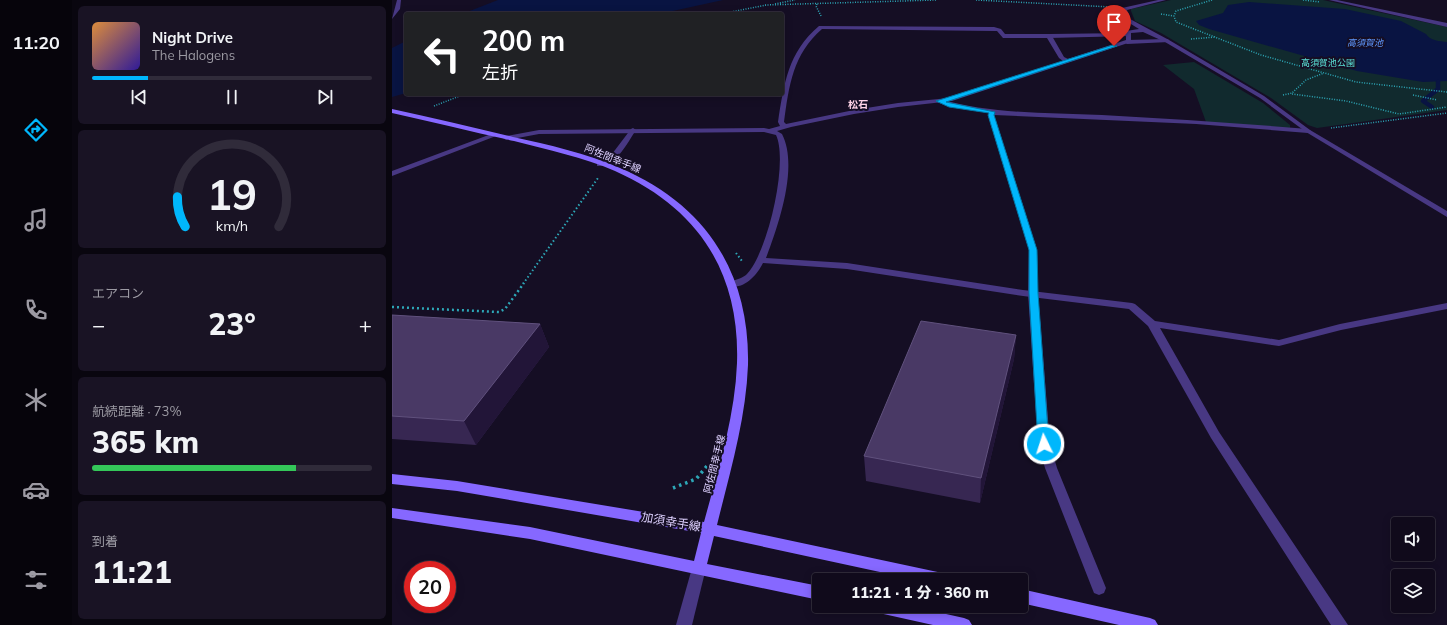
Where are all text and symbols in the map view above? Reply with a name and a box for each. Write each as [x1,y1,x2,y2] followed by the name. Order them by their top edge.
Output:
[1097,5,1131,46] pin
[1103,11,1125,33] icon: arrive
[482,23,565,58] text: 200 m
[152,28,233,47] text: Night Drive
[416,28,468,80] icon: left
[12,31,60,54] text: 11:20
[1347,37,1384,48] water label: 高須賀池
[152,47,235,63] text: The Halogens
[1301,57,1355,68] park label: 高須賀池公園
[482,61,518,84] text: 左折
[128,86,150,108] icon: previous
[221,86,243,108] icon: pause
[314,86,336,108] icon: next
[848,98,868,111] district label: 松石
[22,116,50,144] icon: directions
[583,141,643,176] street label: 阿佐間幸手線
[207,167,257,219] text: 19
[22,206,50,234] icon: music
[216,216,248,234] text: km/h
[92,285,144,301] text: エアコン
[22,296,50,324] icon: phone
[208,305,256,343] text: 23°
[92,311,105,339] text: −
[359,311,372,339] text: +
[22,386,50,414] icon: climate
[92,403,182,419] text: 航続距離 · 73%
[92,423,199,461] text: 365 km
[1023,423,1065,465] position arrow
[701,433,728,495] street label: 阿佐間幸手線
[22,476,50,504] icon: car
[640,509,702,534] street label: 加須幸手線
[1391,517,1435,613] map controls
[1391,517,1435,561] button: sound
[92,533,118,549] text: 到着
[92,553,172,591] text: 11:21
[404,561,456,613] speed limit sign: 20
[22,566,50,594] icon: filters
[1391,569,1435,613] button: layers
[851,583,989,602] text: 11:21 · 1 分 · 360 m

